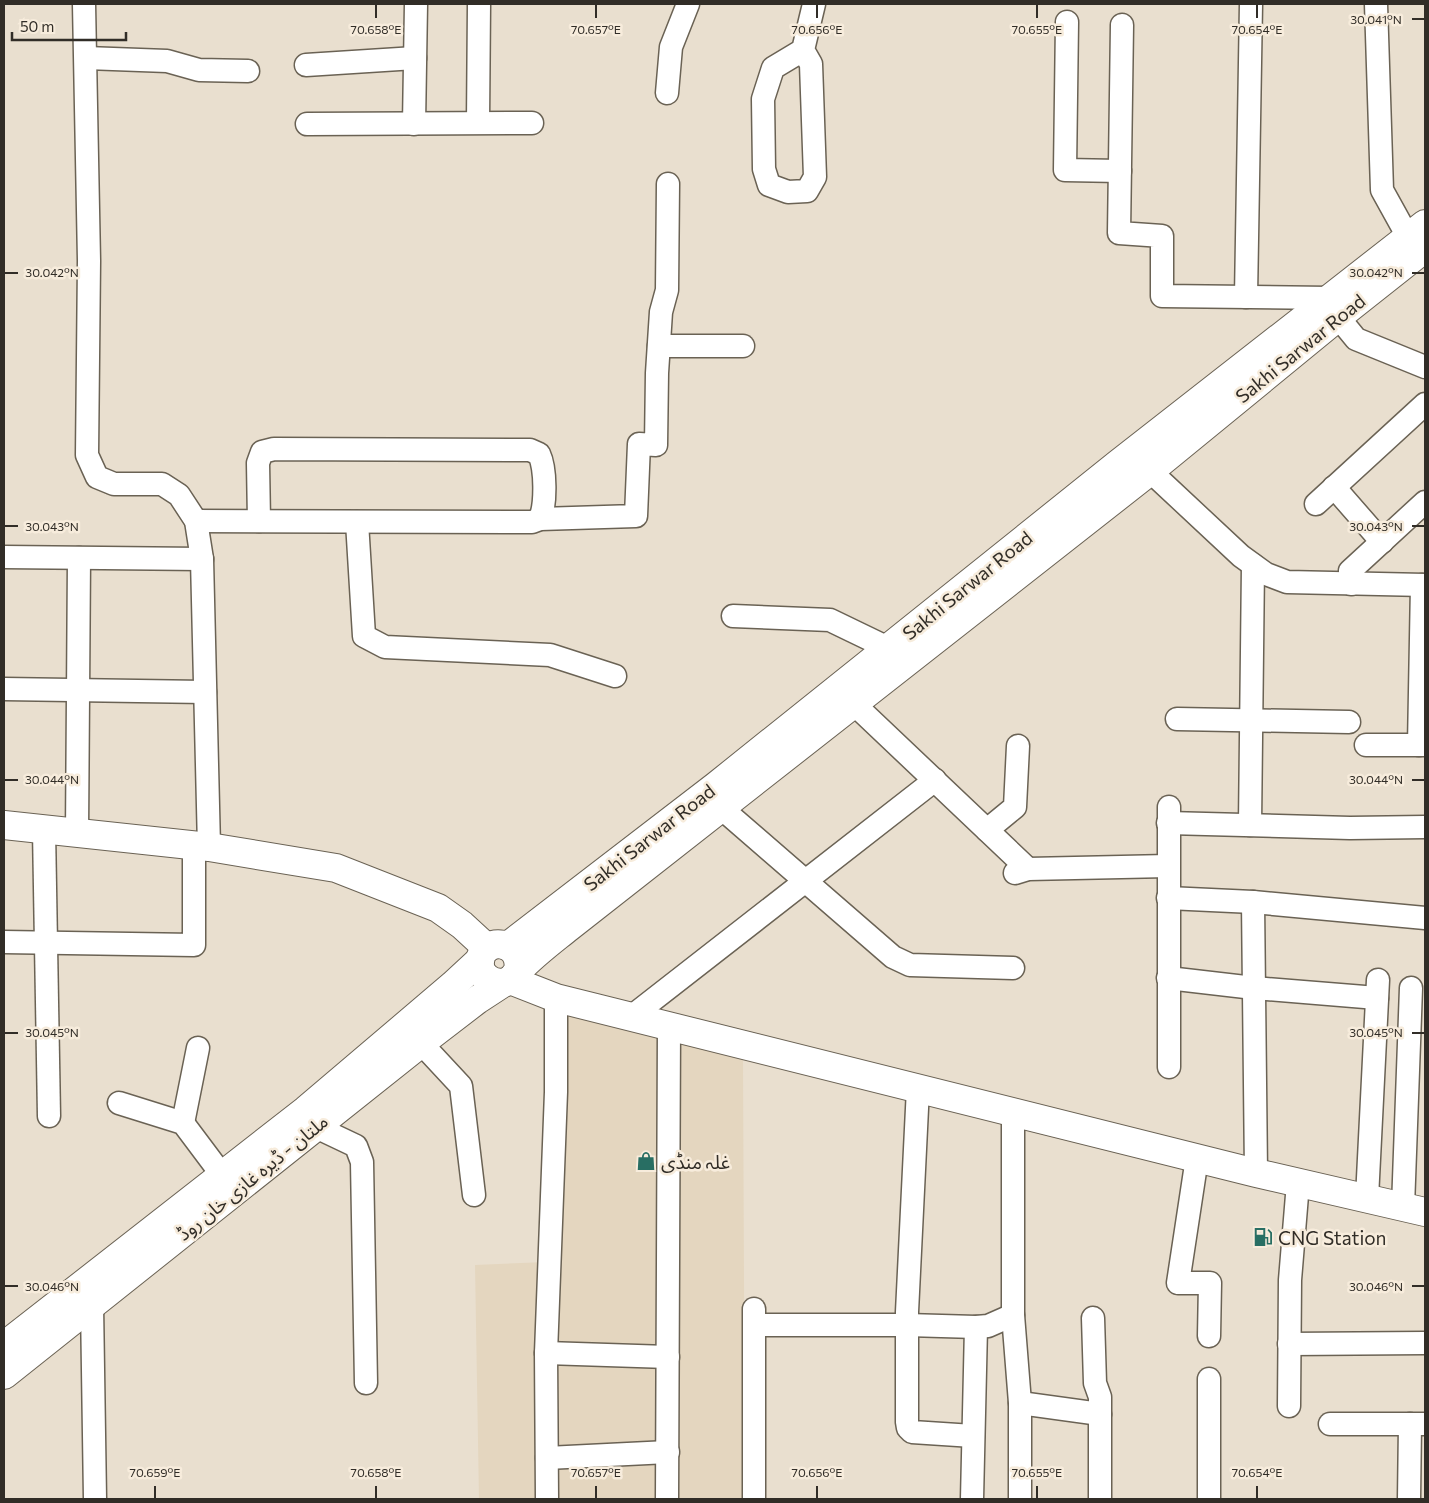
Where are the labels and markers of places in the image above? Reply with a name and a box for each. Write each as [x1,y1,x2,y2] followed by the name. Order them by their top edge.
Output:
[635,1150,657,1172] shop icon: غلہ منڈی
[661,1150,730,1173] place label: غلہ منڈی
[1252,1226,1274,1248] fuel station icon: CNG Station
[1278,1226,1387,1249] place label: CNG Station

